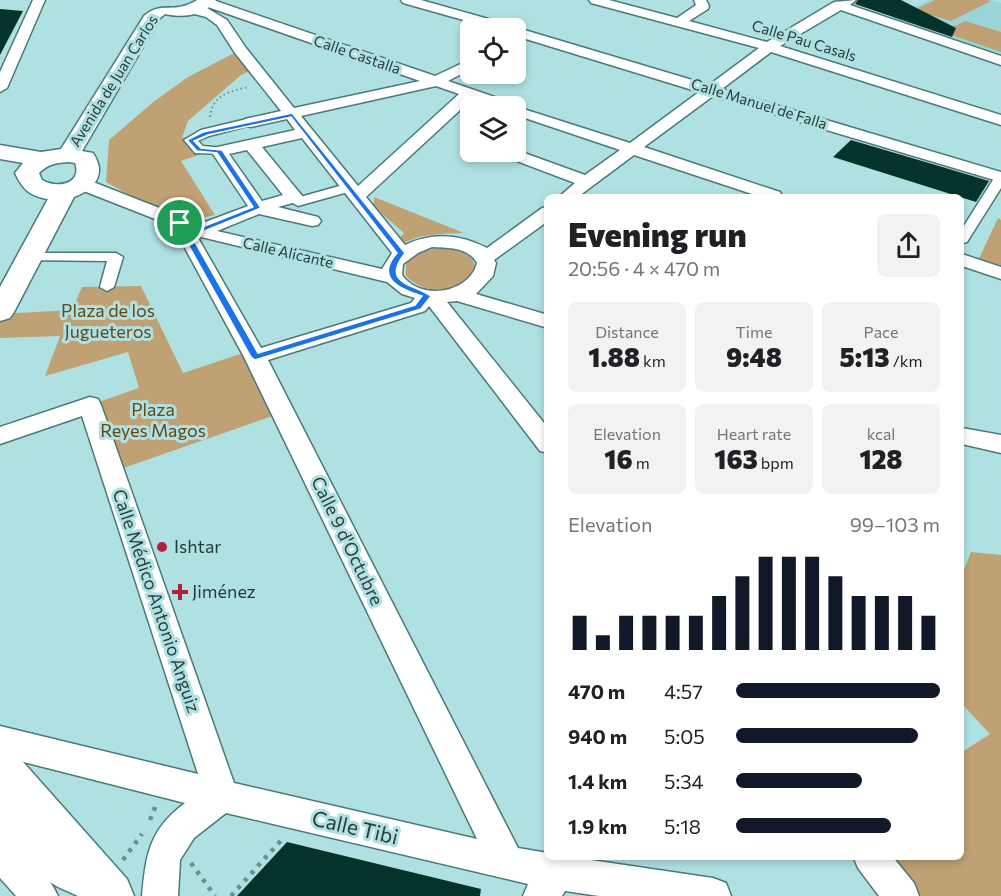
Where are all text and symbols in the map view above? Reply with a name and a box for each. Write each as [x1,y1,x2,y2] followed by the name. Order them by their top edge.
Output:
[65,11,161,150] street label: Avenida de Juan Carlos
[750,16,859,65] street label: Calle Pau Casals
[460,18,526,162] map controls
[460,18,526,84] button: locate
[311,31,403,77] street label: Calle Castalla
[689,74,829,132] street label: Calle Manuel de Falla
[460,96,526,162] button: layers
[154,197,205,248] pin
[163,206,196,239] icon: arrive
[568,213,747,254] text: Evening run
[877,214,940,277] button: share
[241,233,335,271] street label: Calle Alicante
[568,256,720,280] text: 20:56 · 4 × 470 m
[61,299,155,342] park label: Plaza de los Jugueteros
[595,322,659,341] text: Distance
[736,322,772,341] text: Time
[864,322,898,341] text: Pace
[588,341,640,372] text: 1.88
[726,341,782,372] text: 9:48
[840,341,890,372] text: 5:13
[640,351,666,370] text: km
[890,351,922,370] text: /km
[100,398,206,441] park label: Plaza Reyes Magos
[593,424,661,443] text: Elevation
[717,424,791,443] text: Heart rate
[867,424,895,443] text: kcal
[604,443,633,474] text: 16
[714,443,758,474] text: 163
[859,443,903,474] text: 128
[633,453,650,472] text: m
[758,453,794,472] text: bpm
[307,473,389,608] street label: Calle 9 d'Octubre
[108,486,206,715] street label: Calle Médico Antonio Anguiz
[568,512,653,536] text: Elevation
[850,512,940,536] text: 99–103 m
[174,535,222,557] place label: Ishtar
[155,540,169,554] marker: Ishtar
[192,580,256,602] place label: Jiménez
[173,585,187,599] marker: Jiménez
[568,679,625,703] text: 470 m
[664,679,703,703] text: 4:57
[568,724,627,748] text: 940 m
[664,724,705,748] text: 5:05
[568,769,627,793] text: 1.4 km
[664,769,704,793] text: 5:34
[310,804,401,849] street label: Calle Tibi
[568,814,627,838] text: 1.9 km
[664,814,701,838] text: 5:18

